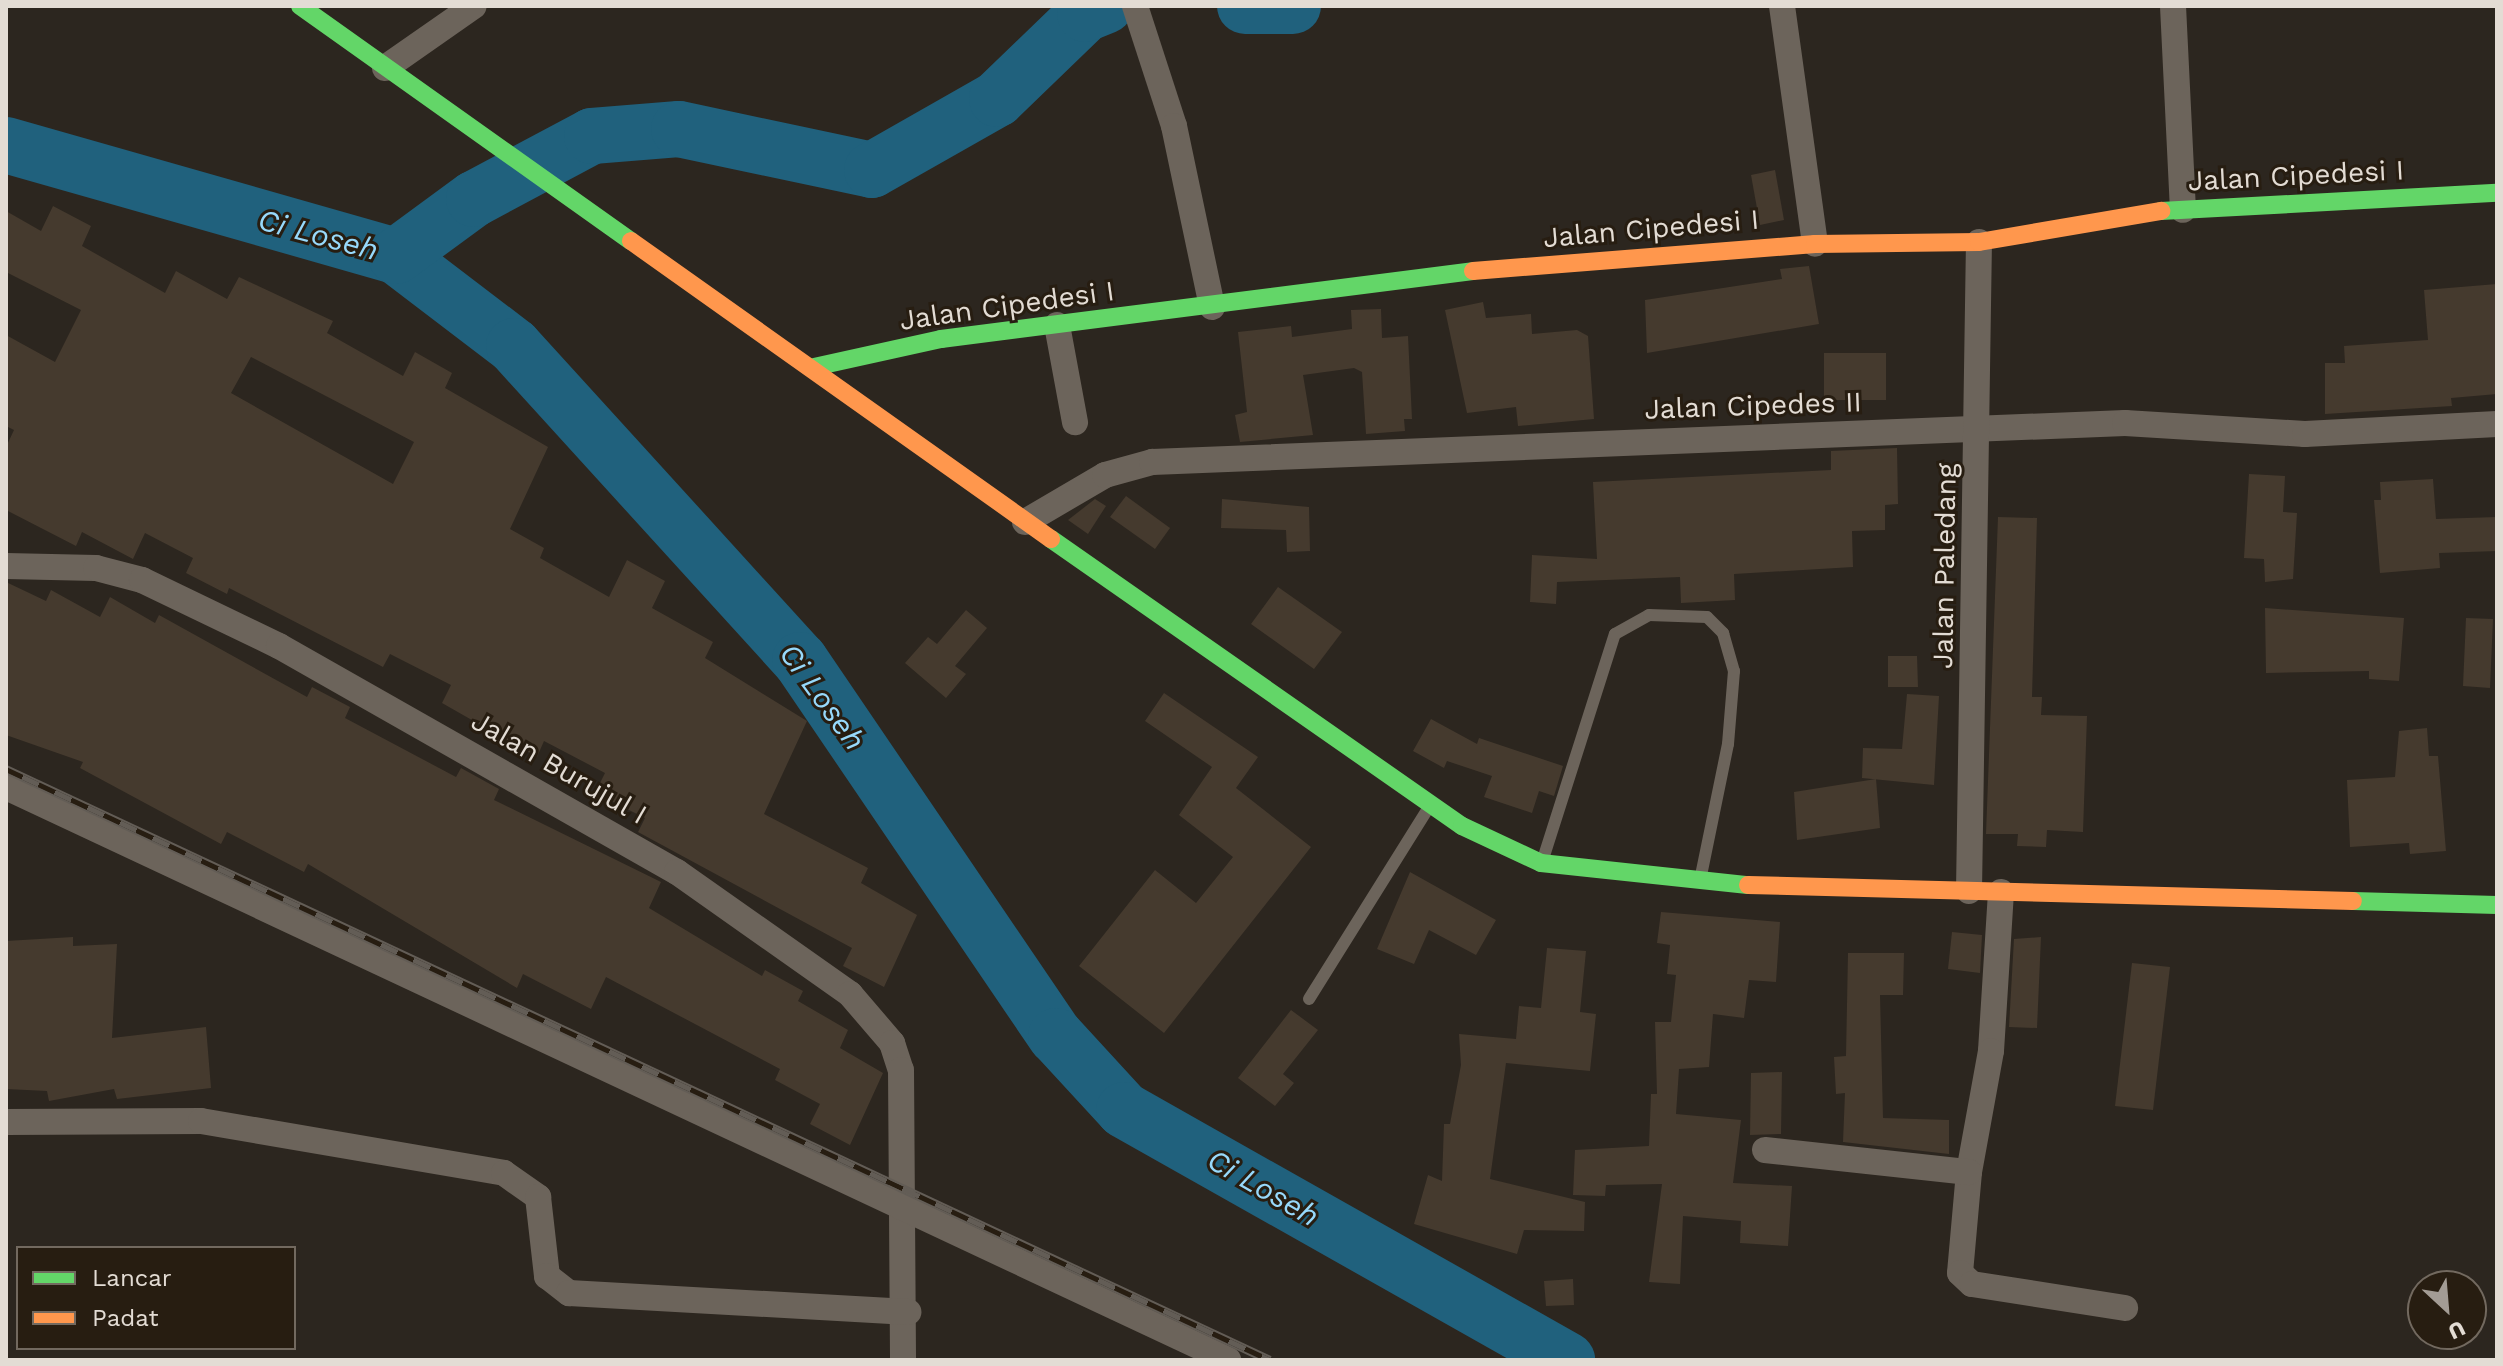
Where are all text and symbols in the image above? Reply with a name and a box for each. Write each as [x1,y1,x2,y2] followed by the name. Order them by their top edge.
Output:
[2187,154,2405,198] street label: Jalan Cipedesi I
[254,202,382,268] water label: Ci Loseh
[1542,203,1760,255] street label: Jalan Cipedesi I
[897,274,1117,338] street label: Jalan Cipedesi I
[1644,385,1862,427] street label: Jalan Cipedes II
[1926,463,1964,669] street label: Jalan Paledang
[771,637,873,757] water label: Ci Loseh
[465,704,653,832] street label: Jalan Burujul I
[1201,1142,1325,1234] water label: Ci Loseh
[16,1246,296,1350] legend
[92,1264,172,1292] text: Lancar
[2407,1270,2487,1350] north arrow
[92,1304,158,1332] text: Padat
[2444,1316,2469,1345] text: U

